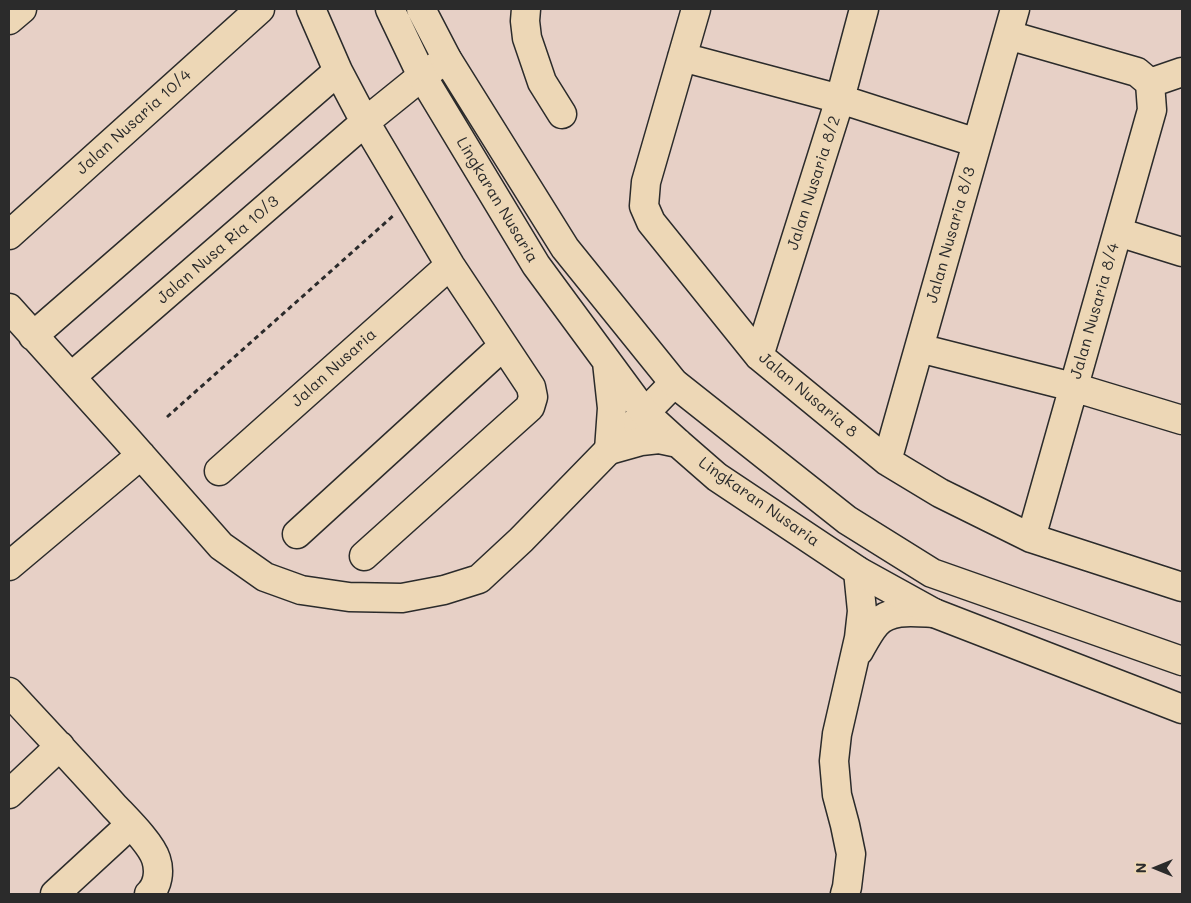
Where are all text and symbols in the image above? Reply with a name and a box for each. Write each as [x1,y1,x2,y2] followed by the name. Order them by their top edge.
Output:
[73,65,195,179] street label: Jalan Nusaria 10/4
[783,113,845,253] street label: Jalan Nusaria 8/2
[452,134,542,266] street label: Lingkaran Nusaria
[922,165,980,305] street label: Jalan Nusaria 8/3
[153,192,283,308] street label: Jalan Nusa Ria 10/3
[1066,241,1124,381] street label: Jalan Nusaria 8/4
[287,325,381,411] street label: Jalan Nusaria
[755,348,861,442] street label: Jalan Nusaria 8
[695,453,823,551] street label: Lingkaran Nusaria
[1131,843,1181,893] north arrow
[1131,863,1150,873] text: N

